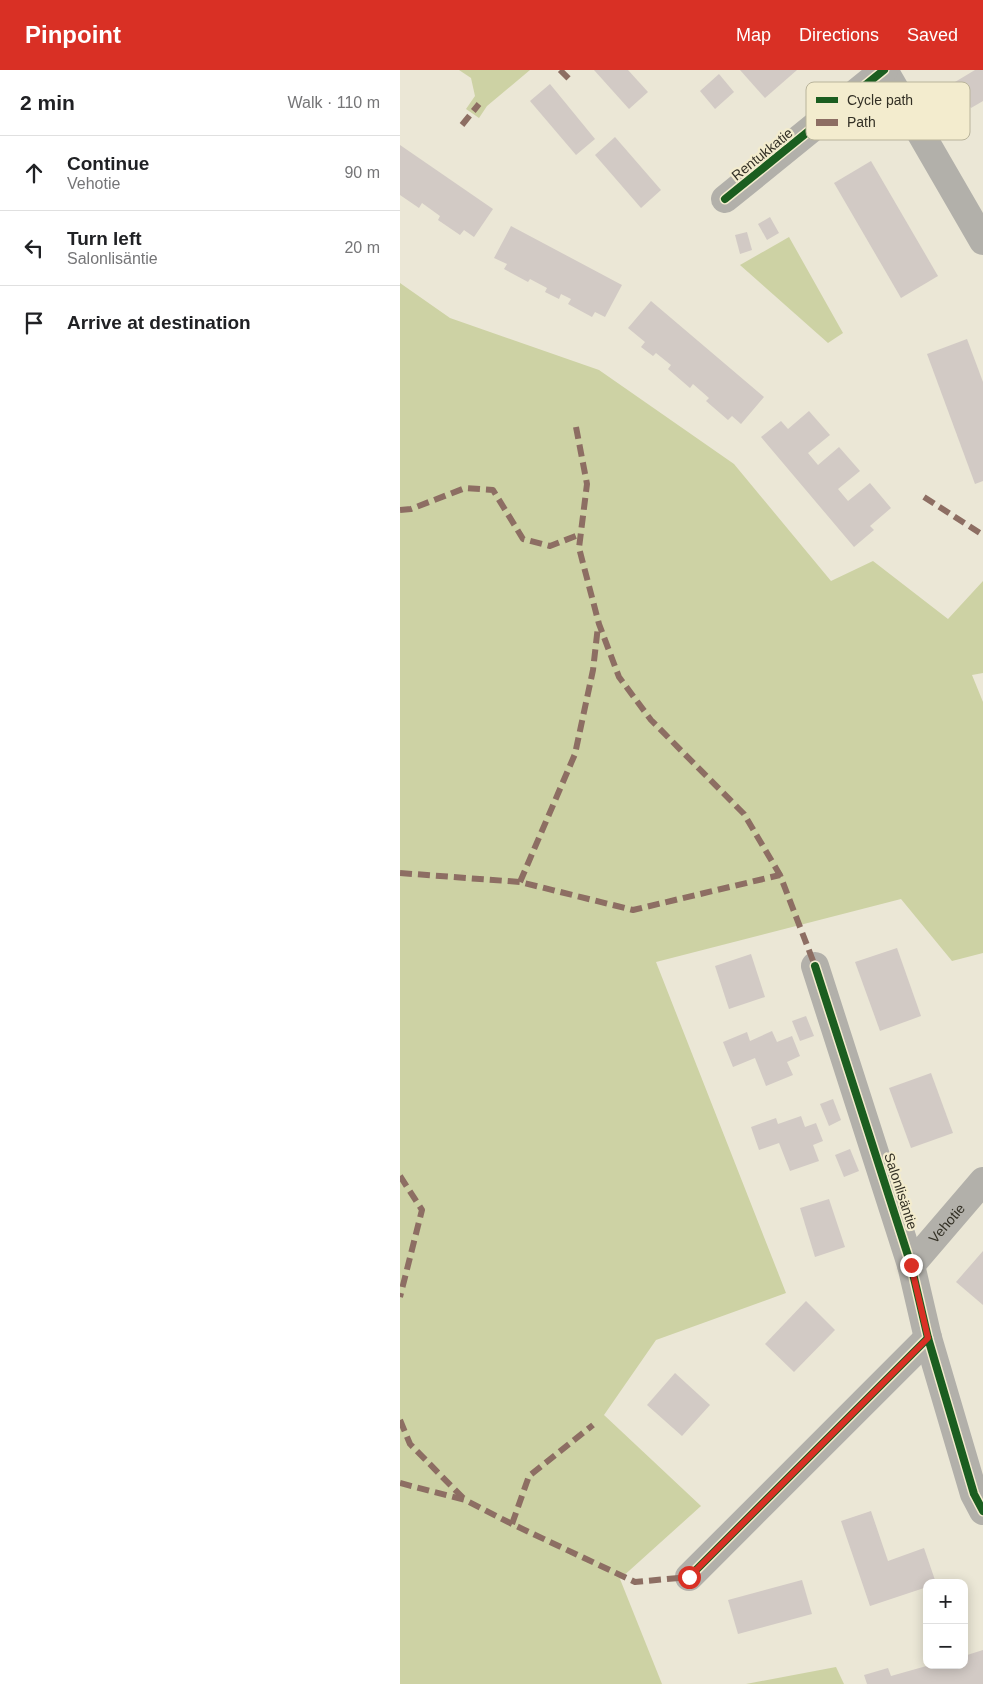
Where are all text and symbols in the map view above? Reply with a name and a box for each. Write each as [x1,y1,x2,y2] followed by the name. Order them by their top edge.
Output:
[25,21,121,48] text: Pinpoint
[736,25,771,45] text: Map
[799,25,879,45] text: Directions
[907,25,958,45] text: Saved
[806,82,970,140] legend
[20,91,75,114] text: 2 min
[847,92,913,108] text: Cycle path
[288,94,380,111] text: Walk · 110 m
[847,114,876,130] text: Path
[728,124,796,183] street label: Rentukkatie
[67,153,149,174] text: Continue
[20,159,48,187] icon: ahead
[344,164,380,181] text: 90 m
[67,175,120,192] text: Vehotie
[67,228,142,249] text: Turn left
[20,234,48,262] icon: left
[344,239,380,256] text: 20 m
[67,250,158,267] text: Salonlisäntie
[20,309,48,337] icon: arrive
[67,312,251,333] text: Arrive at destination
[881,1151,921,1231] street label: Salonlisäntie
[925,1200,968,1246] street label: Vehotie
[900,1254,923,1277] route end
[678,1566,701,1589] route start
[923,1579,968,1669] map controls
[923,1579,968,1624] button: +
[923,1624,968,1669] button: −

